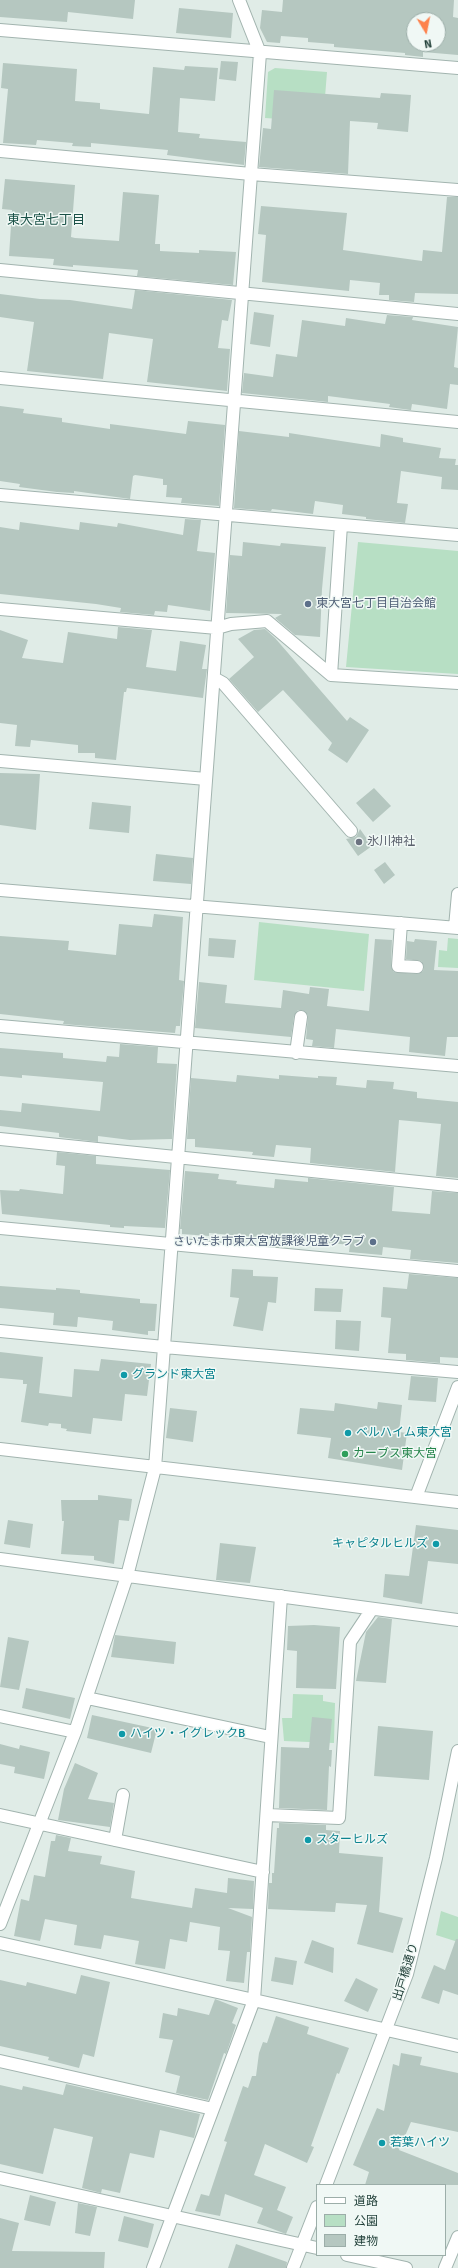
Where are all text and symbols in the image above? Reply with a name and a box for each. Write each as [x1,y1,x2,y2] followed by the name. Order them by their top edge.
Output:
[406,12,446,52] north arrow
[423,36,433,50] text: N
[7,213,85,229] district label: 東大宮七丁目
[316,597,436,611] place label: 東大宮七丁目自治会館
[303,599,313,609] marker: 東大宮七丁目自治会館
[367,835,415,849] place label: 氷川神社
[354,837,364,847] marker: 氷川神社
[173,1235,365,1249] place label: さいたま市東大宮放課後児童クラブ
[368,1237,378,1247] marker: さいたま市東大宮放課後児童クラブ
[132,1368,216,1382] place label: グランド東大宮
[119,1370,129,1380] marker: グランド東大宮
[356,1426,452,1440] place label: ベルハイム東大宮
[343,1428,353,1438] marker: ベルハイム東大宮
[353,1447,437,1461] place label: カーブス東大宮
[340,1449,350,1459] marker: カーブス東大宮
[332,1537,428,1551] place label: キャピタルヒルズ
[431,1539,441,1549] marker: キャピタルヒルズ
[130,1727,245,1741] place label: ハイツ・イグレックB
[117,1729,127,1739] marker: ハイツ・イグレックB
[316,1833,388,1847] place label: スターヒルズ
[303,1835,313,1845] marker: スターヒルズ
[390,1941,422,2003] street label: 出戸橋通り
[390,2136,450,2150] place label: 若葉ハイツ
[377,2138,387,2148] marker: 若葉ハイツ
[316,2184,446,2256] legend
[354,2194,378,2209] text: 道路
[354,2214,378,2229] text: 公園
[354,2234,378,2249] text: 建物

